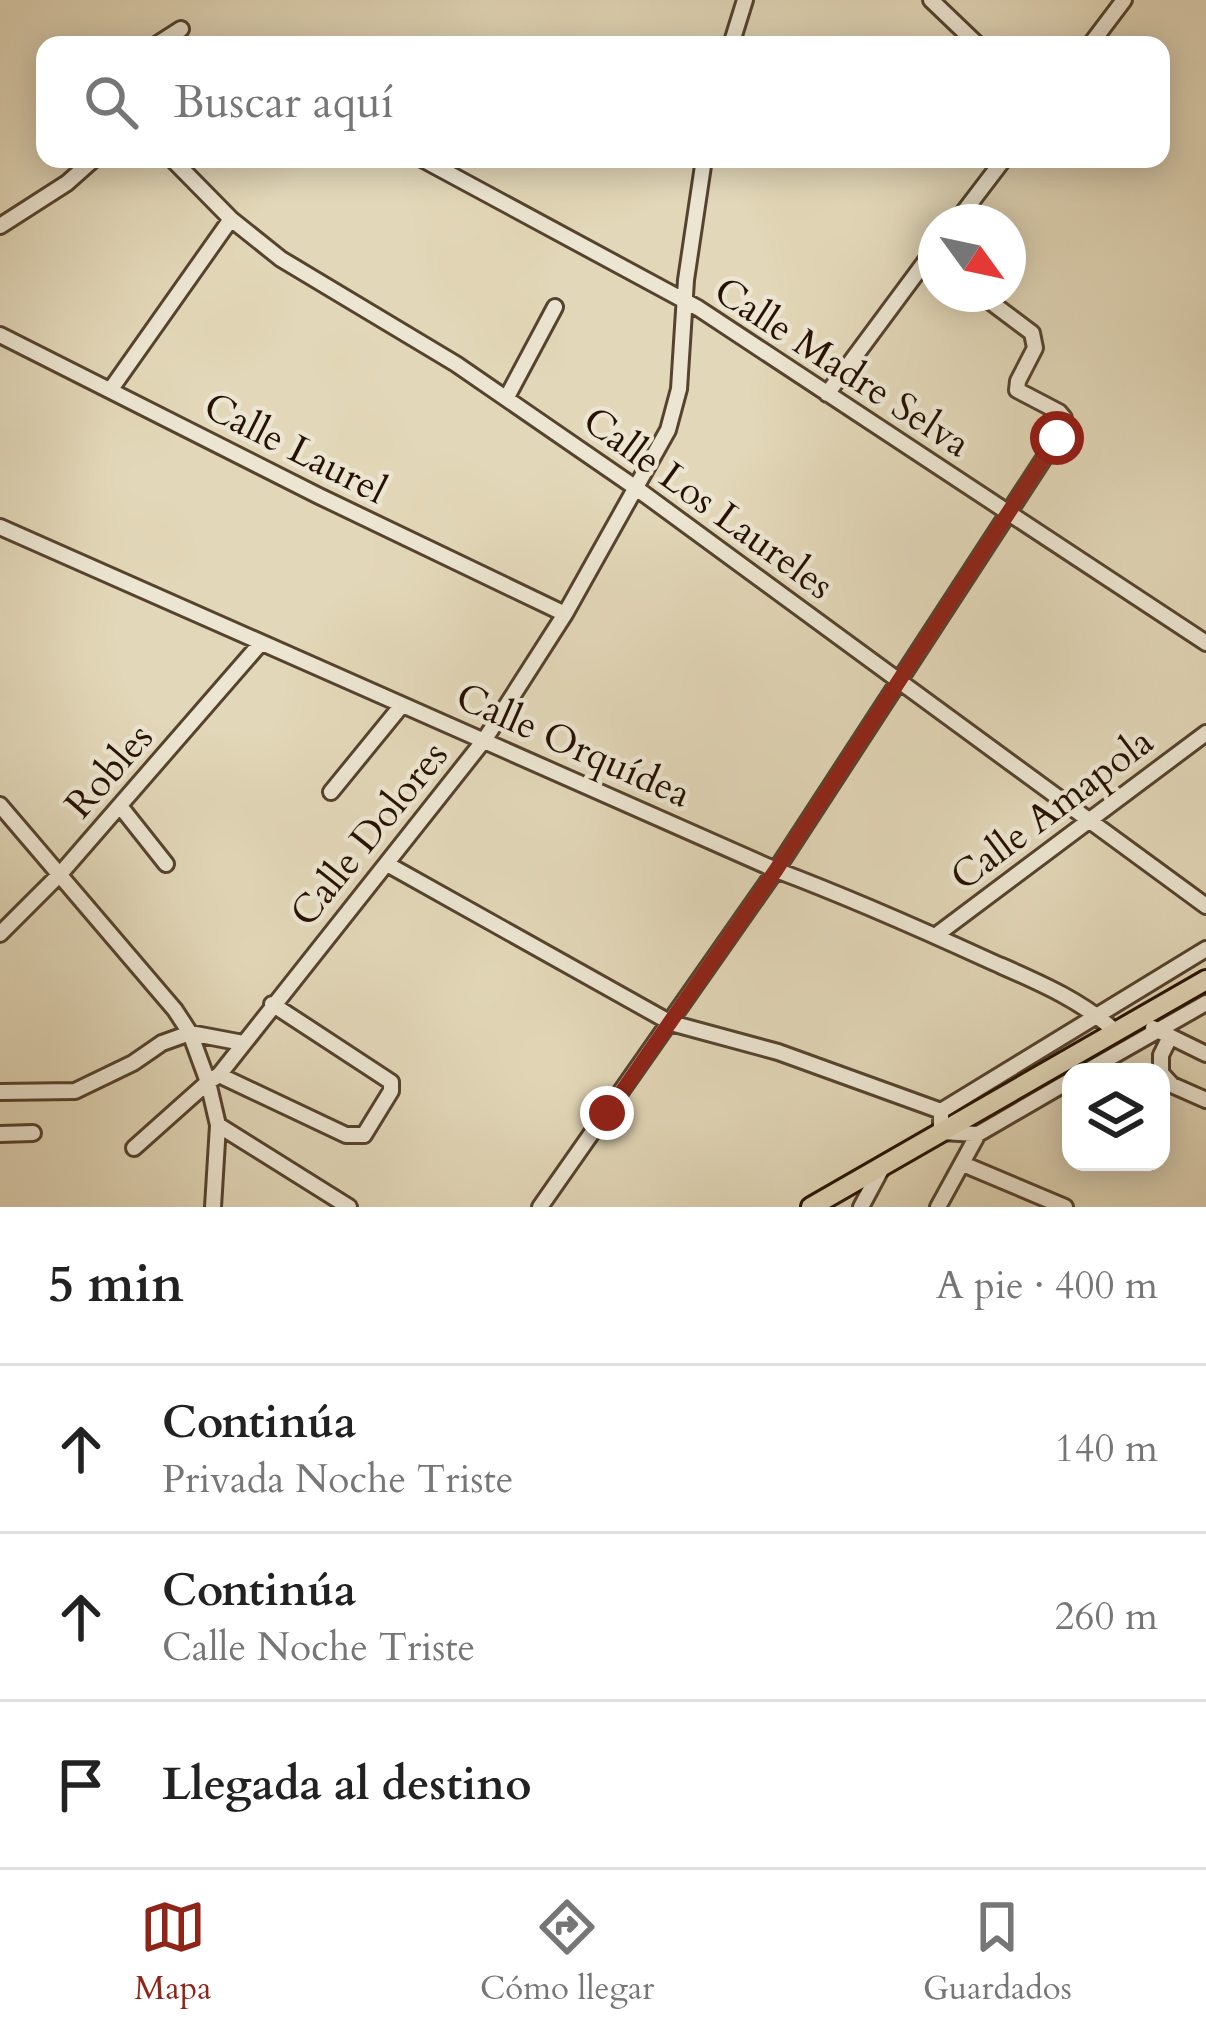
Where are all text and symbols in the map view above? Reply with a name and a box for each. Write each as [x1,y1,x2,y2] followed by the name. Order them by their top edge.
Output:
[36,36,1170,168] search box
[78,69,144,135] icon: search
[174,72,394,133] text: Buscar aquí
[918,204,1026,312] north arrow
[704,265,981,470] street label: Calle Madre Selva
[195,380,396,517] street label: Calle Laurel
[572,394,844,612] street label: Calle Los Laureles
[1030,411,1084,465] route start
[448,670,699,821] street label: Calle Orquídea
[53,712,165,830] street label: Robles
[940,715,1164,903] street label: Calle Amapola
[278,730,460,937] street label: Calle Dolores
[1062,1063,1170,1171] map controls
[1062,1063,1170,1171] button: layers
[580,1086,634,1140] route end
[48,1250,184,1320] text: 5 min
[936,1259,1158,1312] text: A pie · 400 m
[162,1392,356,1453] text: Continúa
[48,1416,114,1482] icon: ahead
[1055,1422,1158,1475] text: 140 m
[162,1453,514,1506] text: Privada Noche Triste
[162,1560,356,1621] text: Continúa
[48,1584,114,1650] icon: ahead
[1055,1590,1158,1643] text: 260 m
[162,1621,475,1674] text: Calle Noche Triste
[48,1752,114,1818] icon: arrive
[162,1754,532,1815] text: Llegada al destino
[134,1894,211,2011] tab: Mapa
[480,1894,654,2011] tab: Cómo llegar
[923,1894,1072,2011] tab: Guardados

